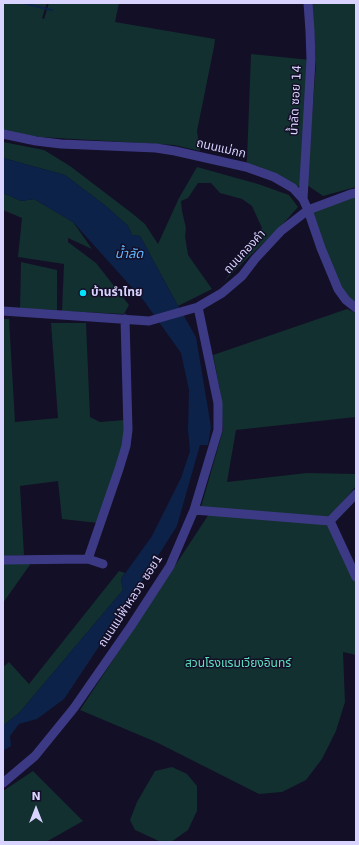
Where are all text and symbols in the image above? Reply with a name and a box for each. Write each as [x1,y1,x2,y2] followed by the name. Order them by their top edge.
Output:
[287,65,305,135] street label: น้ำลัด ซอย 14
[195,136,247,162] street label: ถนนแม่กก
[221,227,269,277] street label: ถนนกองคำ
[115,247,143,263] water label: น้ำลัด
[91,286,142,300] place label: บ้านรำไทย
[78,288,88,298] marker: บ้านรำไทย
[96,552,166,650] street label: ถนนแม่ฟ้าหลวง ซอย1
[185,657,291,671] park label: สวนโรงแรมเวียงอินทร์
[16,789,56,829] north arrow
[31,790,41,803] text: N

